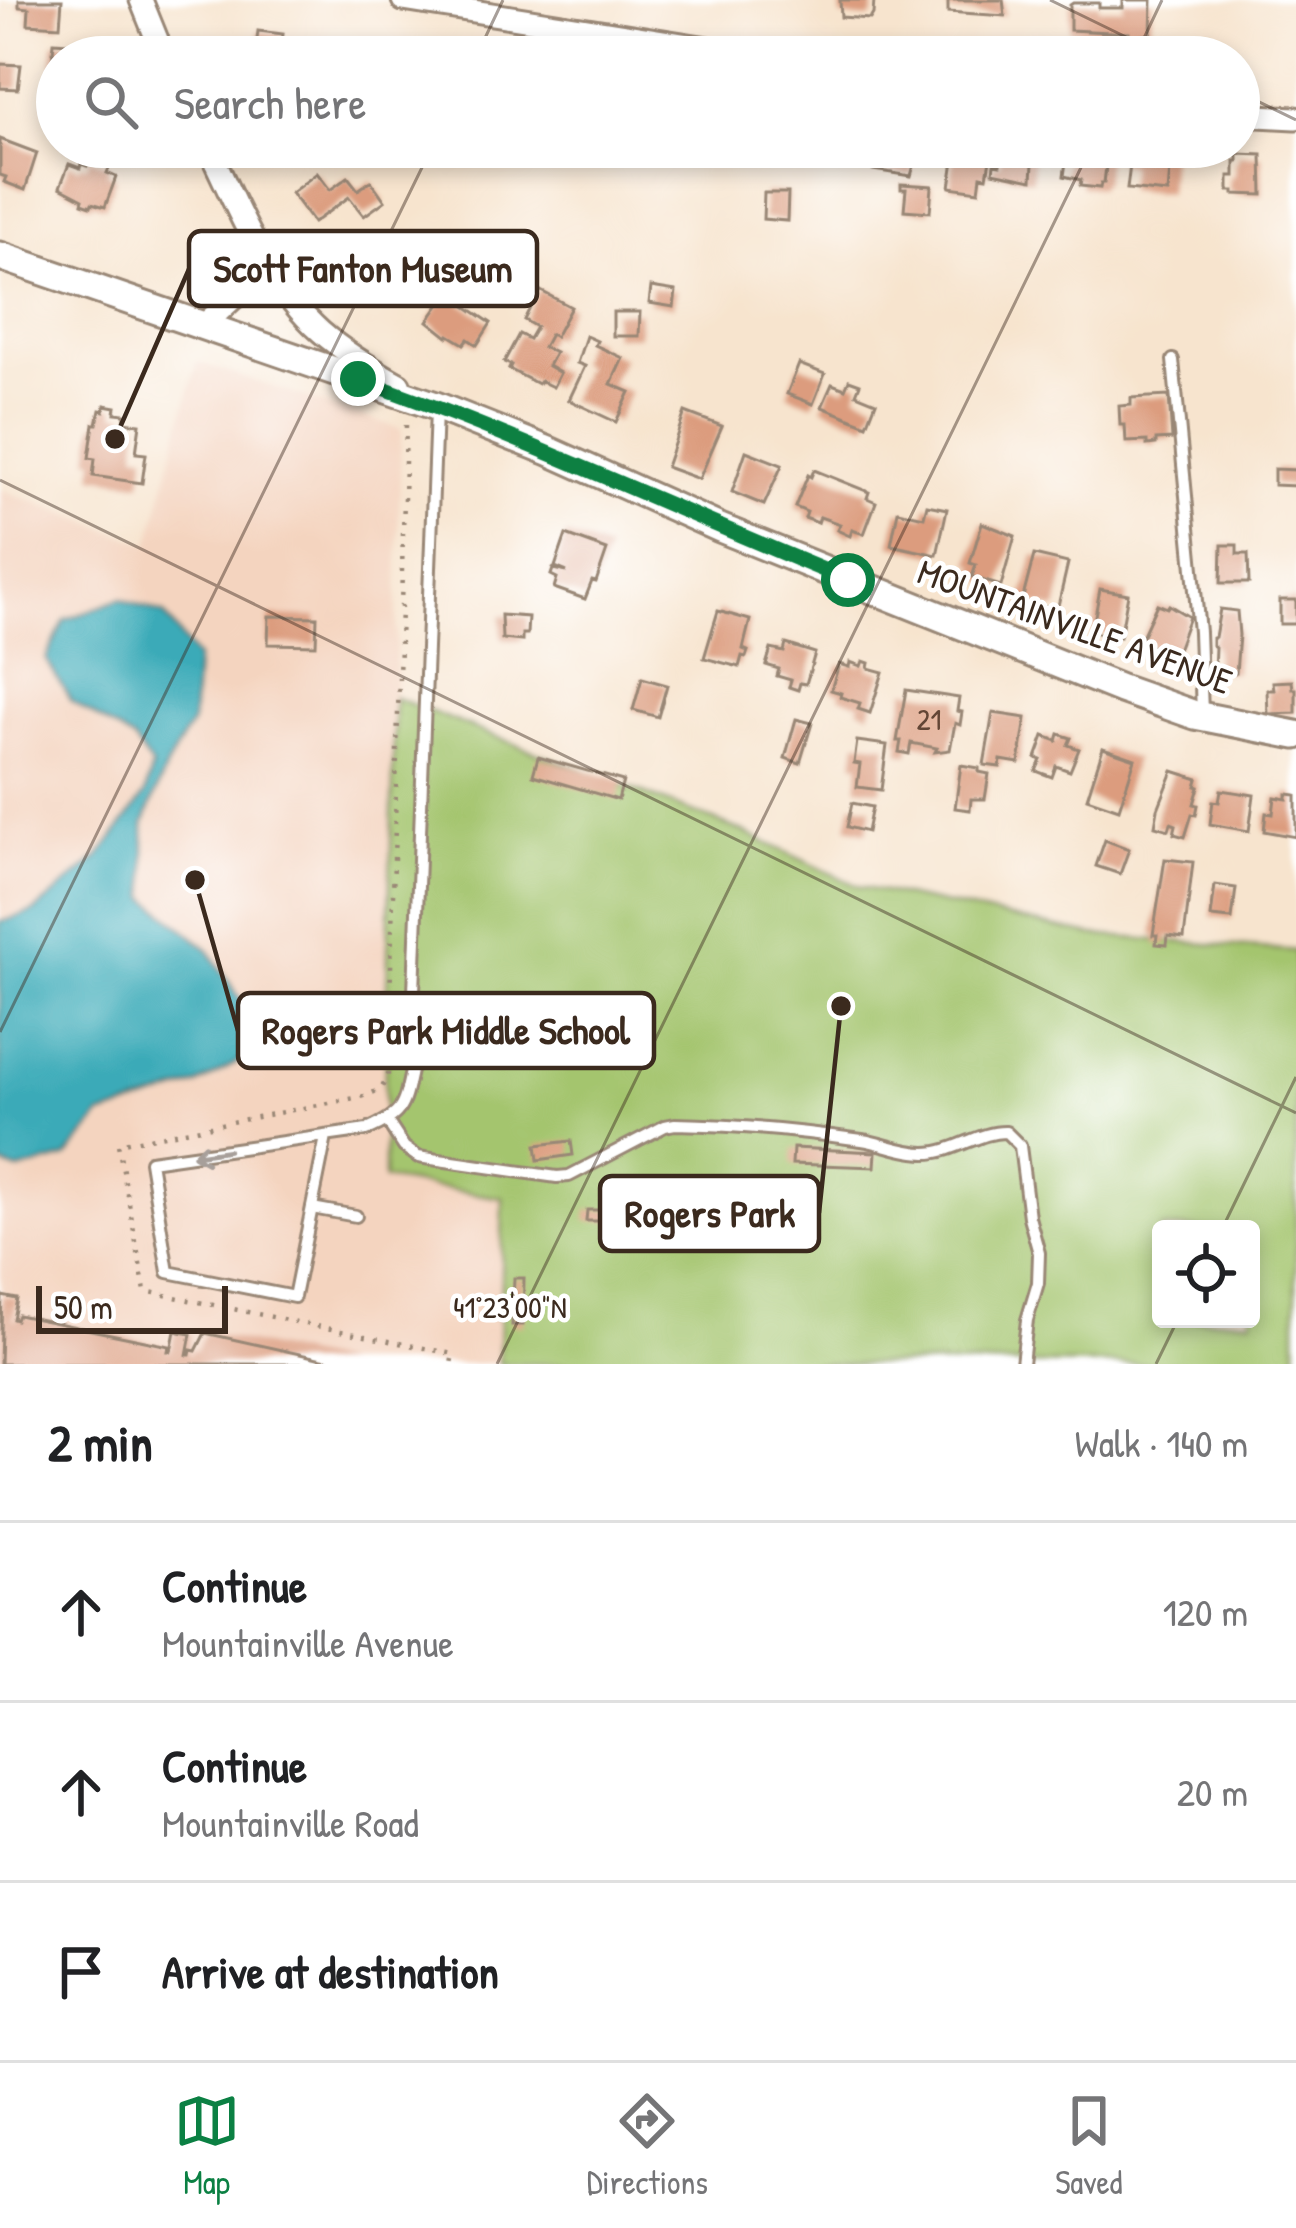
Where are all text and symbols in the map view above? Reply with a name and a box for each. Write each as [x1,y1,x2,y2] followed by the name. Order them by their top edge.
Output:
[36,36,1260,168] search box
[78,69,144,135] icon: search
[174,72,366,133] text: Search here
[189,231,537,306] callout: Scott Fanton Museum
[213,241,513,294] text: Scott Fanton Museum
[331,352,385,406] route end
[911,546,1239,705] street label: MOUNTAINVILLE AVENUE
[821,553,875,607] route start
[917,699,941,739] house number: 21
[238,993,654,1068] callout: Rogers Park Middle School
[262,1003,631,1057] text: Rogers Park Middle School
[191,1142,230,1165] one-way arrow
[600,1176,819,1251] callout: Rogers Park
[625,1186,796,1240] text: Rogers Park
[1152,1220,1260,1328] map controls
[1152,1220,1260,1328] button: locate
[36,1280,228,1333] scale bar
[54,1285,113,1329] text: 50 m
[453,1287,567,1327] text: 41°23'00"N
[48,1408,153,1477] text: 2 min
[1075,1416,1248,1469] text: Walk · 140 m
[162,1555,307,1616] text: Continue
[48,1579,114,1645] icon: ahead
[1163,1585,1248,1638] text: 120 m
[162,1616,454,1669] text: Mountainville Avenue
[162,1735,307,1796] text: Continue
[48,1759,114,1825] icon: ahead
[1177,1765,1248,1818] text: 20 m
[162,1796,419,1849] text: Mountainville Road
[48,1939,114,2005] icon: arrive
[162,1941,499,2002] text: Arrive at destination
[174,2088,240,2204] tab: Map
[587,2088,708,2204] tab: Directions
[1055,2088,1122,2204] tab: Saved

